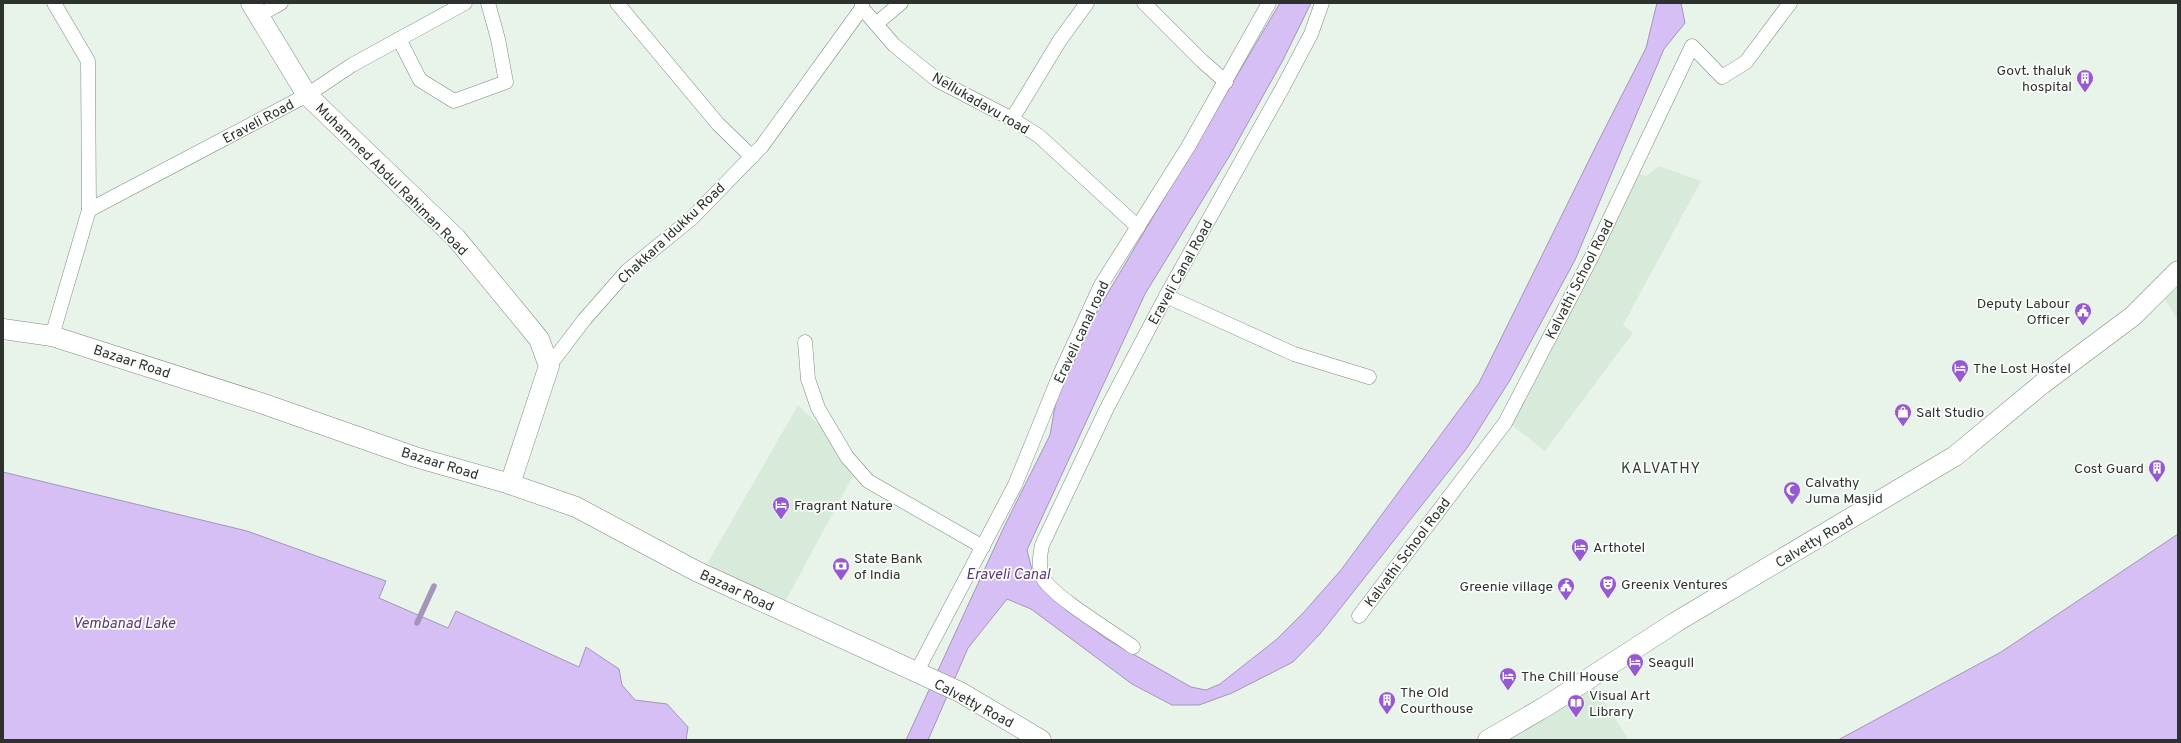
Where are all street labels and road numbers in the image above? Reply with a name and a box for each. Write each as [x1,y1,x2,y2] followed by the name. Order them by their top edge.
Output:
[929,70,1032,139] street label: Nellukadavu road
[220,96,297,148] street label: Eraveli Road
[311,100,471,260] street label: Muhammed Abdul Rahiman Road
[615,180,729,288] street label: Chakkara Idukku Road
[1145,217,1217,328] street label: Eraveli Canal Road
[1543,217,1618,342] street label: Kalvathi School Road
[1051,279,1114,387] street label: Eraveli canal road
[91,342,172,383] street label: Bazaar Road
[399,445,480,484] street label: Bazaar Road
[1362,495,1455,611] street label: Kalvathi School Road
[1773,512,1857,572] street label: Calvetty Road
[697,567,776,616] street label: Bazaar Road
[931,676,1016,732] street label: Calvetty Road

